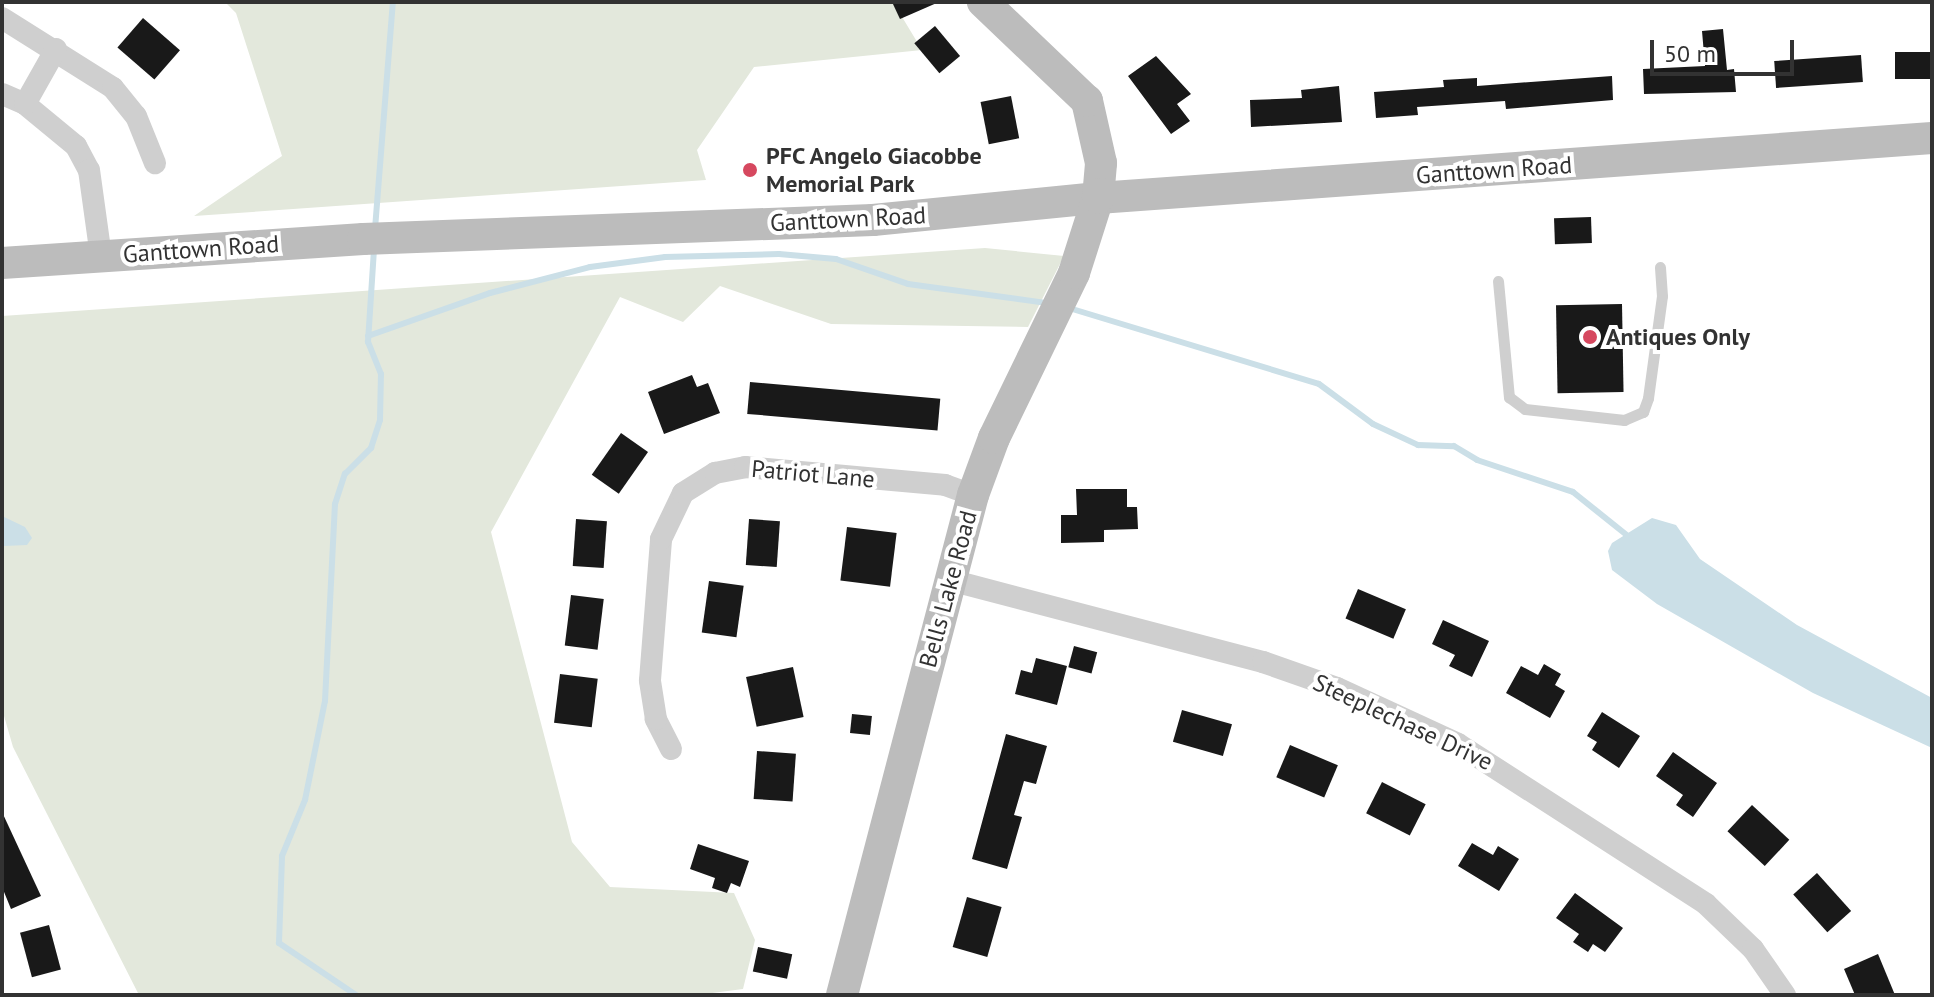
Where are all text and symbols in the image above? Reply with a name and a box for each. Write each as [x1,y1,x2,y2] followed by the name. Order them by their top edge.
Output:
[1654,24,1798,74] scale bar
[1664,38,1716,69] text: 50 m
[766,142,984,198] place label: PFC Angelo Giacobbe Memorial Park
[1415,150,1573,190] street label: Ganttown Road
[741,161,759,179] marker: PFC Angelo Giacobbe Memorial Park
[769,201,927,237] street label: Ganttown Road
[122,229,280,269] street label: Ganttown Road
[1606,323,1750,351] place label: Antiques Only
[1581,328,1599,346] marker: Antiques Only
[750,454,876,494] street label: Patriot Lane
[913,507,983,671] street label: Bells Lake Road
[1309,668,1497,776] street label: Steeplechase Drive

